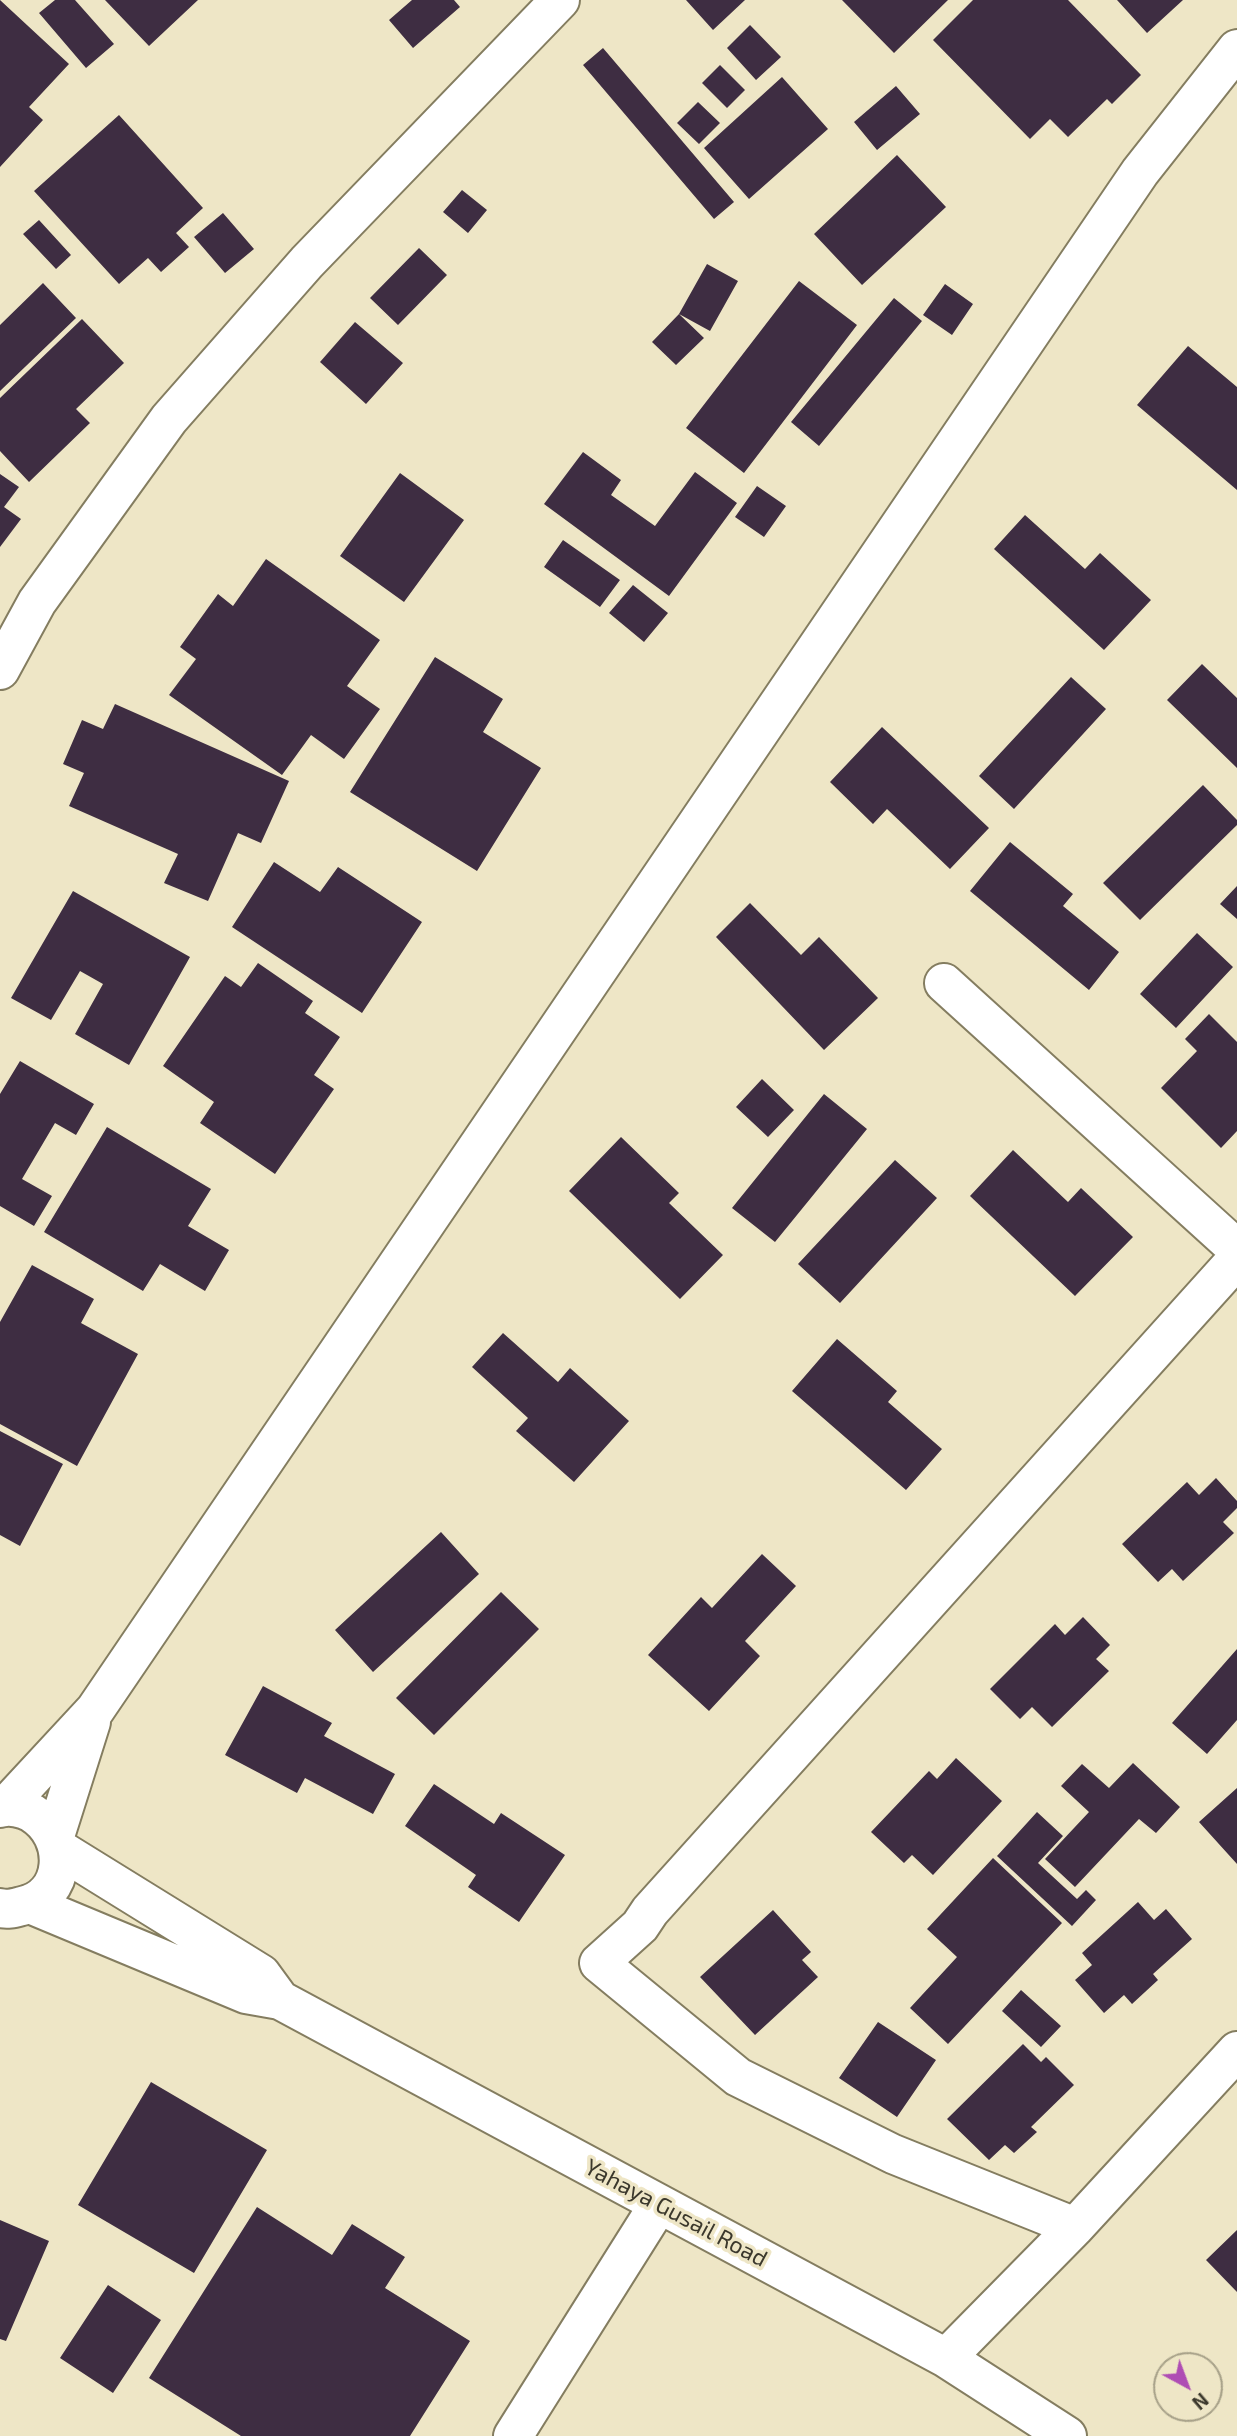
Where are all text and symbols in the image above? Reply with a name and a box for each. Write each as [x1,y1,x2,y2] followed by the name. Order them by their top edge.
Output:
[580,2153,772,2273] street label: Yahaya Gusail Road
[1153,2352,1223,2422] north arrow
[1188,2389,1214,2415] text: N

